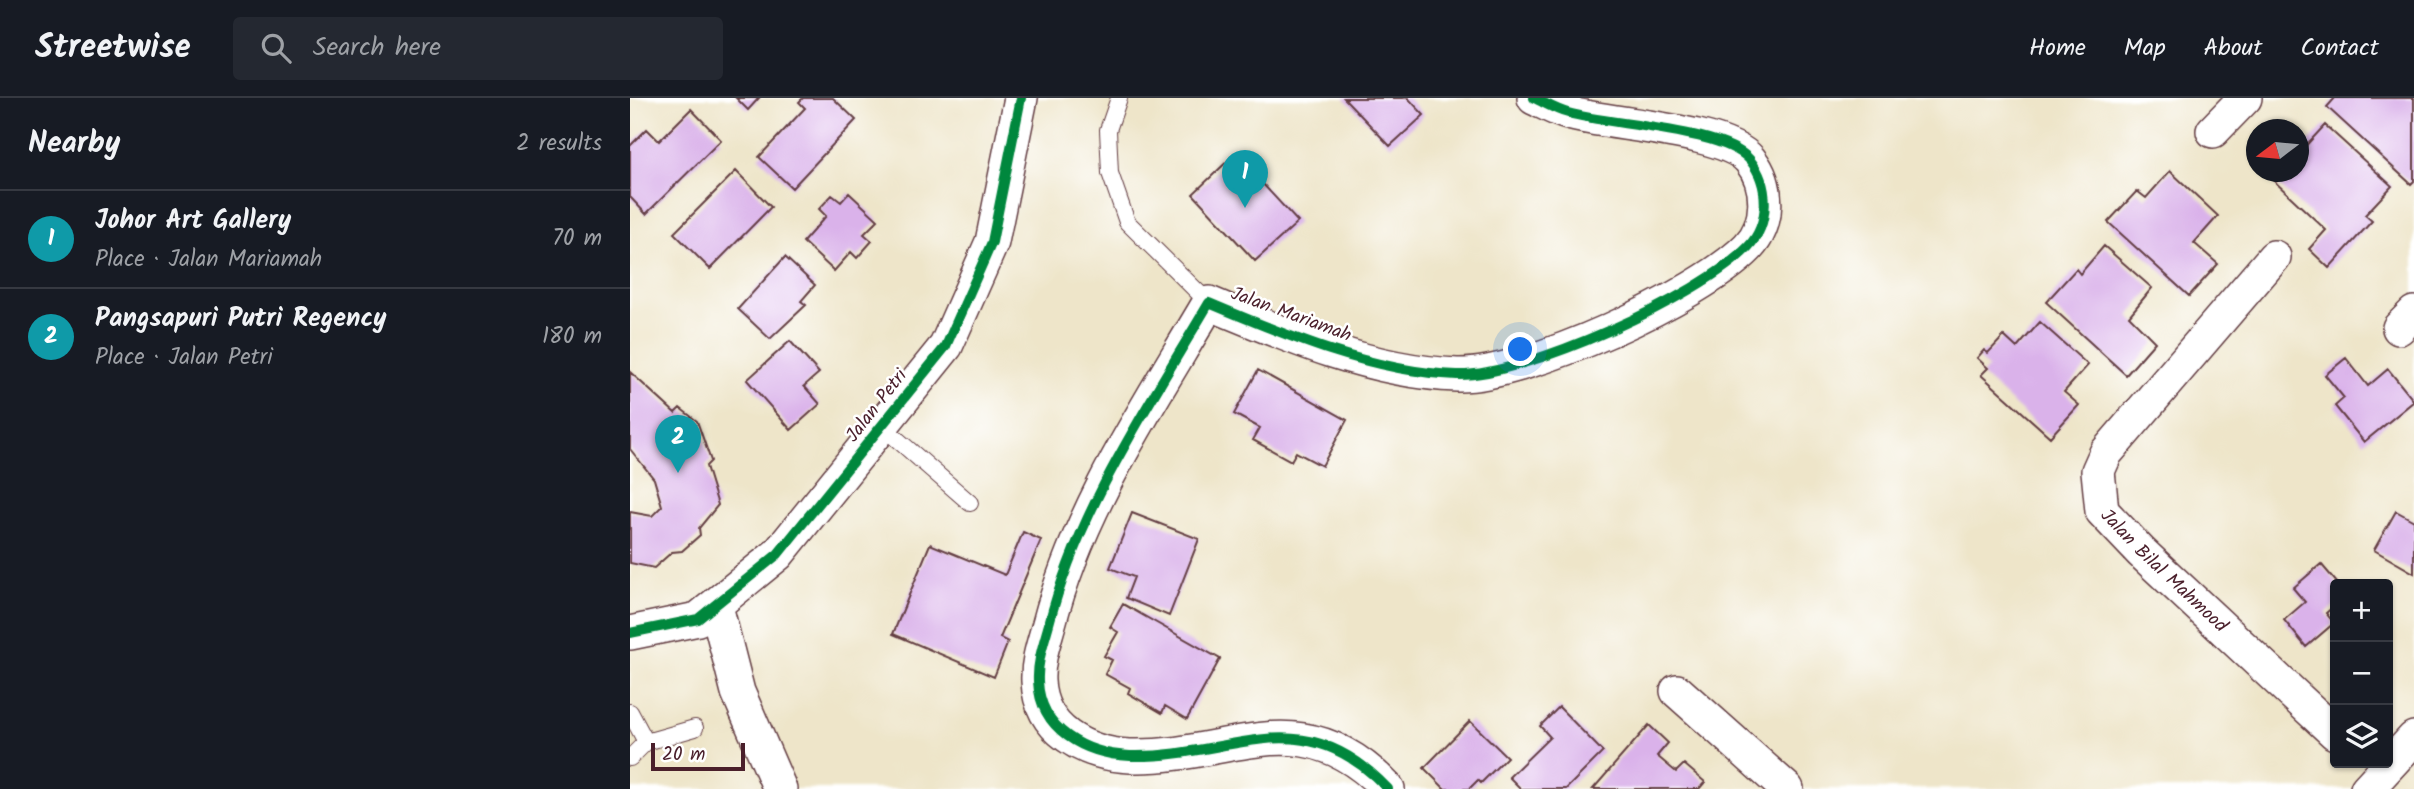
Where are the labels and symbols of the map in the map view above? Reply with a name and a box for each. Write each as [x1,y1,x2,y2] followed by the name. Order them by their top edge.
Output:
[2246,119,2309,182] north arrow
[1222,150,1268,208] pin: 1
[1226,279,1356,351] street label: Jalan Mariamah
[1503,332,1537,366] your location
[839,362,916,449] street label: Jalan Petri
[655,415,701,473] pin: 2
[2093,502,2234,641] street label: Jalan Bilal Mahmood
[651,740,746,772] scale bar

